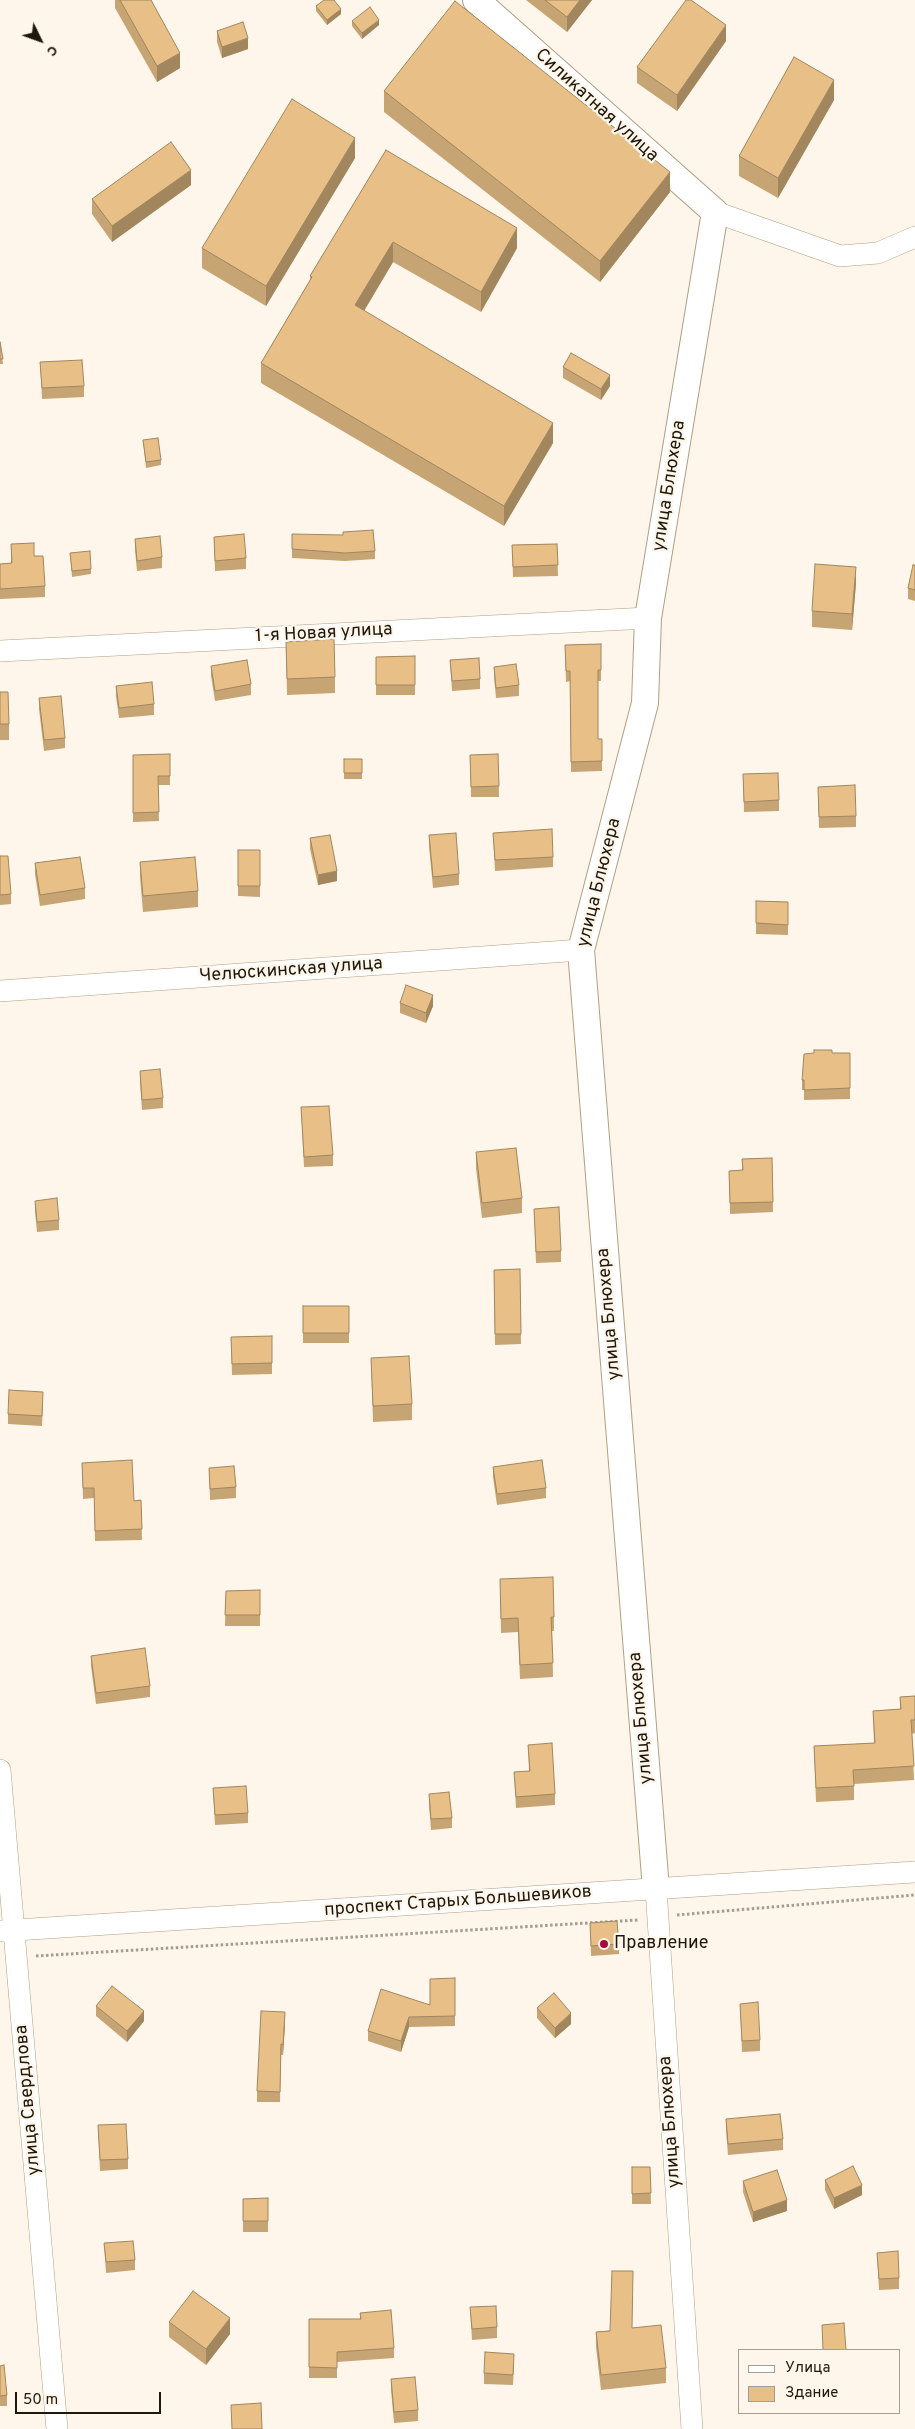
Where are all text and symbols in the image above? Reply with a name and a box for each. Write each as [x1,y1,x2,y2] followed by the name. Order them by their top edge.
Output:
[15,15,65,65] north arrow
[42,41,61,59] text: С
[530,45,662,167] street label: Силикатная улица
[649,419,691,553] street label: улица Блюхера
[255,620,393,648] street label: 1-я Новая улица
[574,816,626,950] street label: улица Блюхера
[198,954,384,988] street label: Челюскинская улица
[593,1247,627,1381] street label: улица Блюхера
[625,1651,659,1785] street label: улица Блюхера
[323,1882,593,1922] street label: проспект Старых Большевиков
[614,1933,708,1955] place label: Правление
[598,1938,610,1950] marker: Правление
[12,2024,46,2176] street label: улица Свердлова
[656,2055,686,2189] street label: улица Блюхера
[738,2349,900,2414] legend
[785,2359,830,2378] text: Улица
[18,2382,164,2414] scale bar
[785,2384,838,2403] text: Здание
[23,2391,58,2410] text: 50 m

